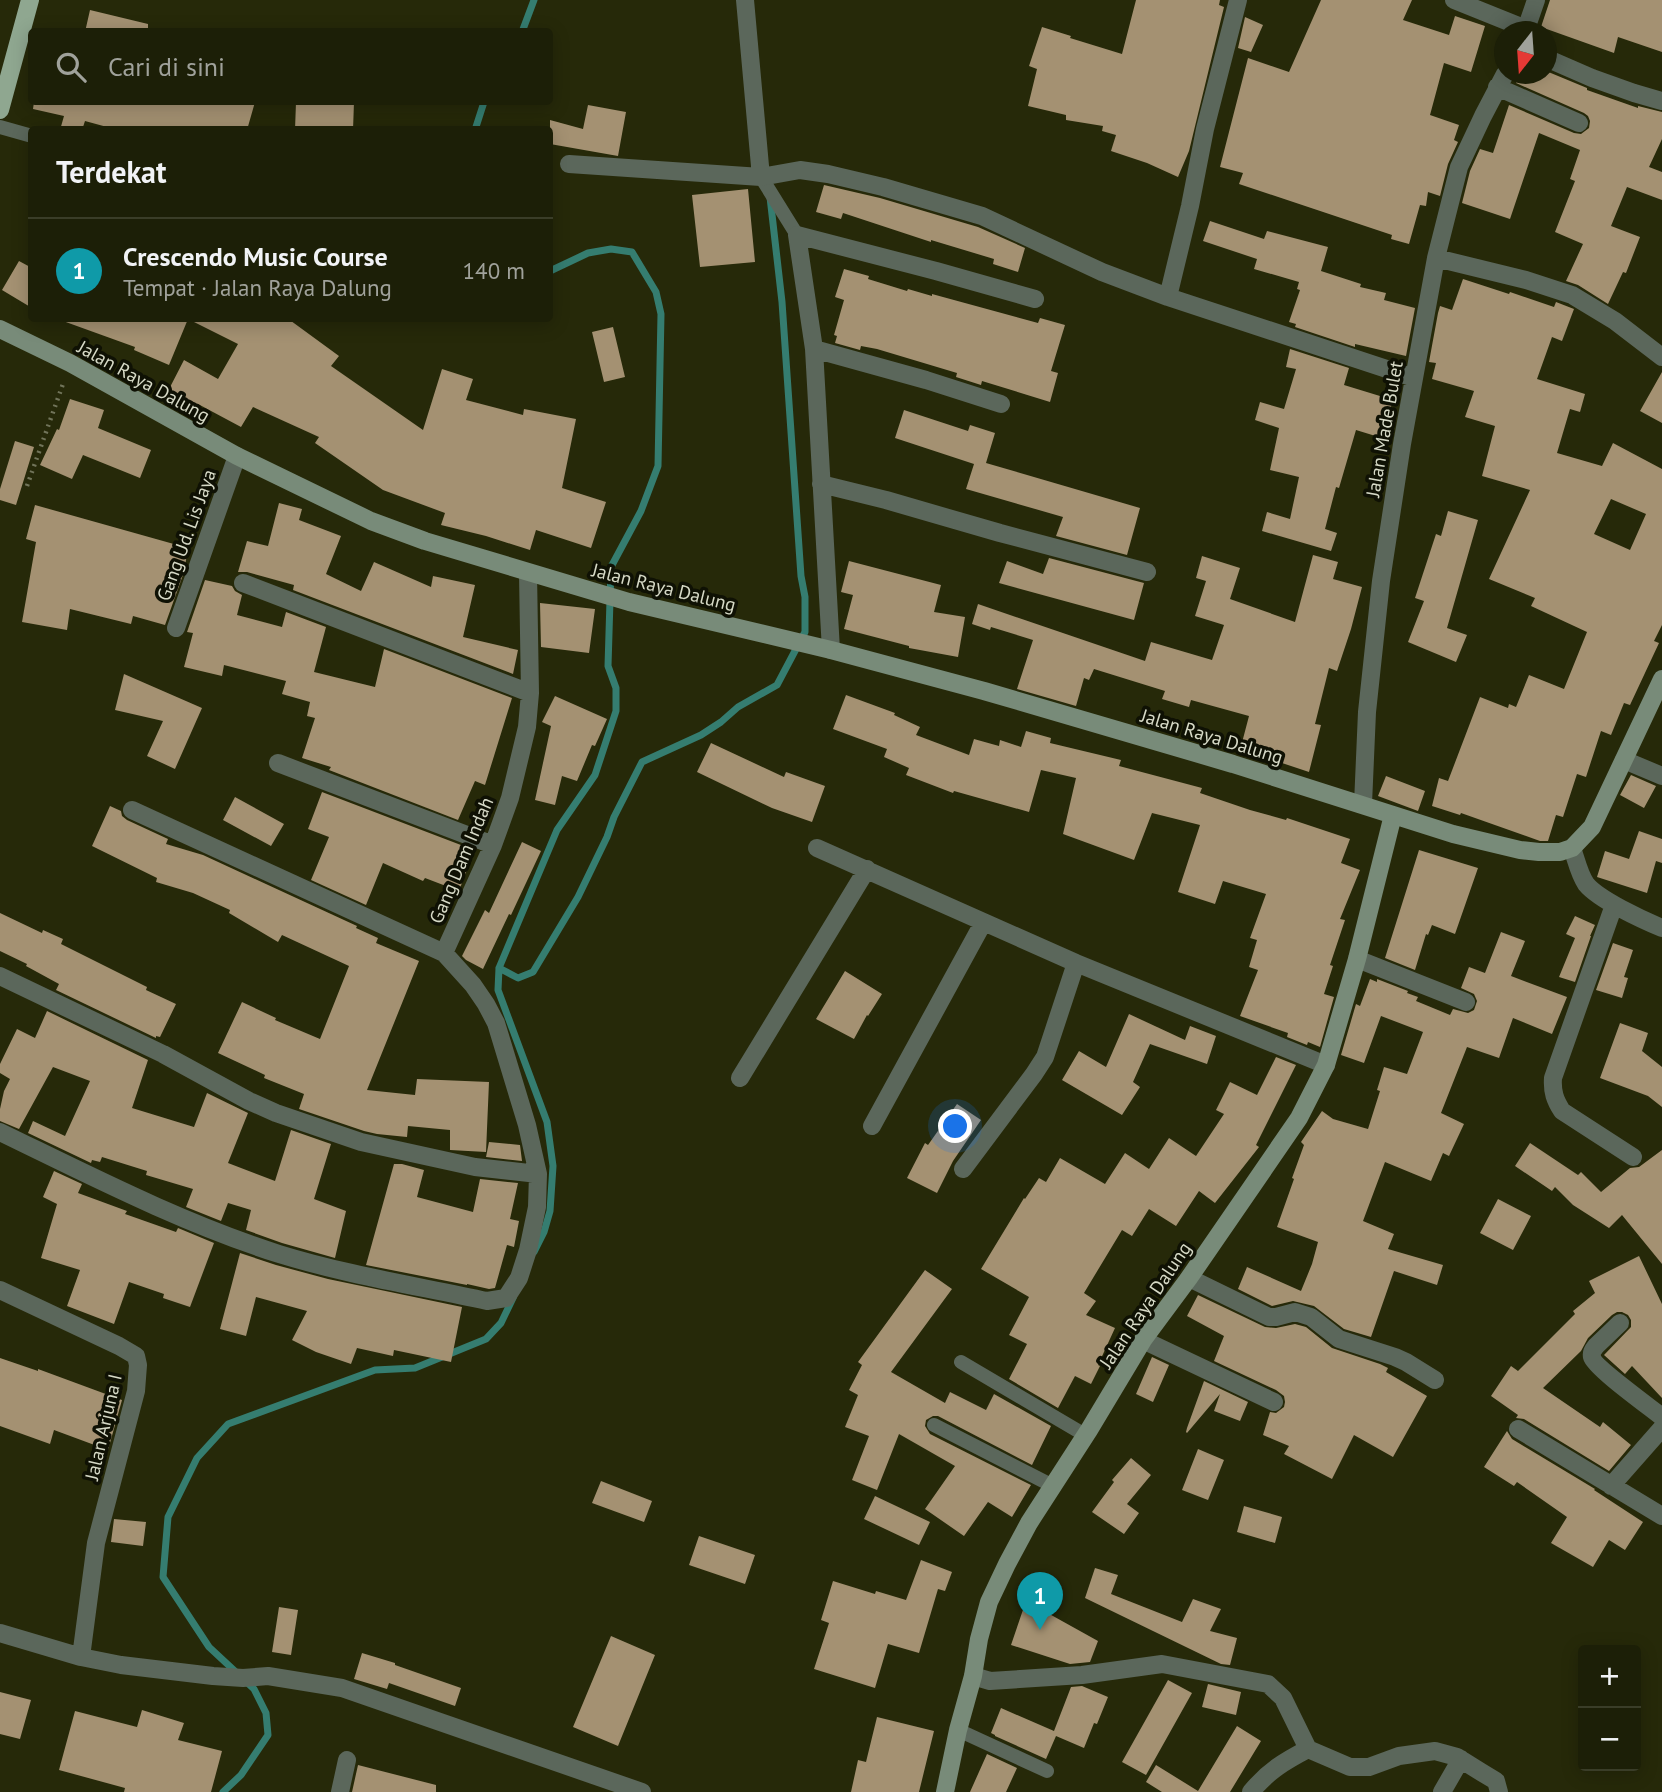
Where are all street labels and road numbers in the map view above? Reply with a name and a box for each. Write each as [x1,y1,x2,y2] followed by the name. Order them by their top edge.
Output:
[73,334,214,427] street label: Jalan Raya Dalung
[1360,359,1408,500] street label: Jalan Made Bulet
[151,466,221,604] street label: Gang Ud. Lis Jaya
[589,557,738,616] street label: Jalan Raya Dalung
[1137,703,1286,769] street label: Jalan Raya Dalung
[424,793,498,927] street label: Gang Dam Indah
[1093,1237,1196,1374] street label: Jalan Raya Dalung
[79,1372,127,1483] street label: Jalan Arjuna I

